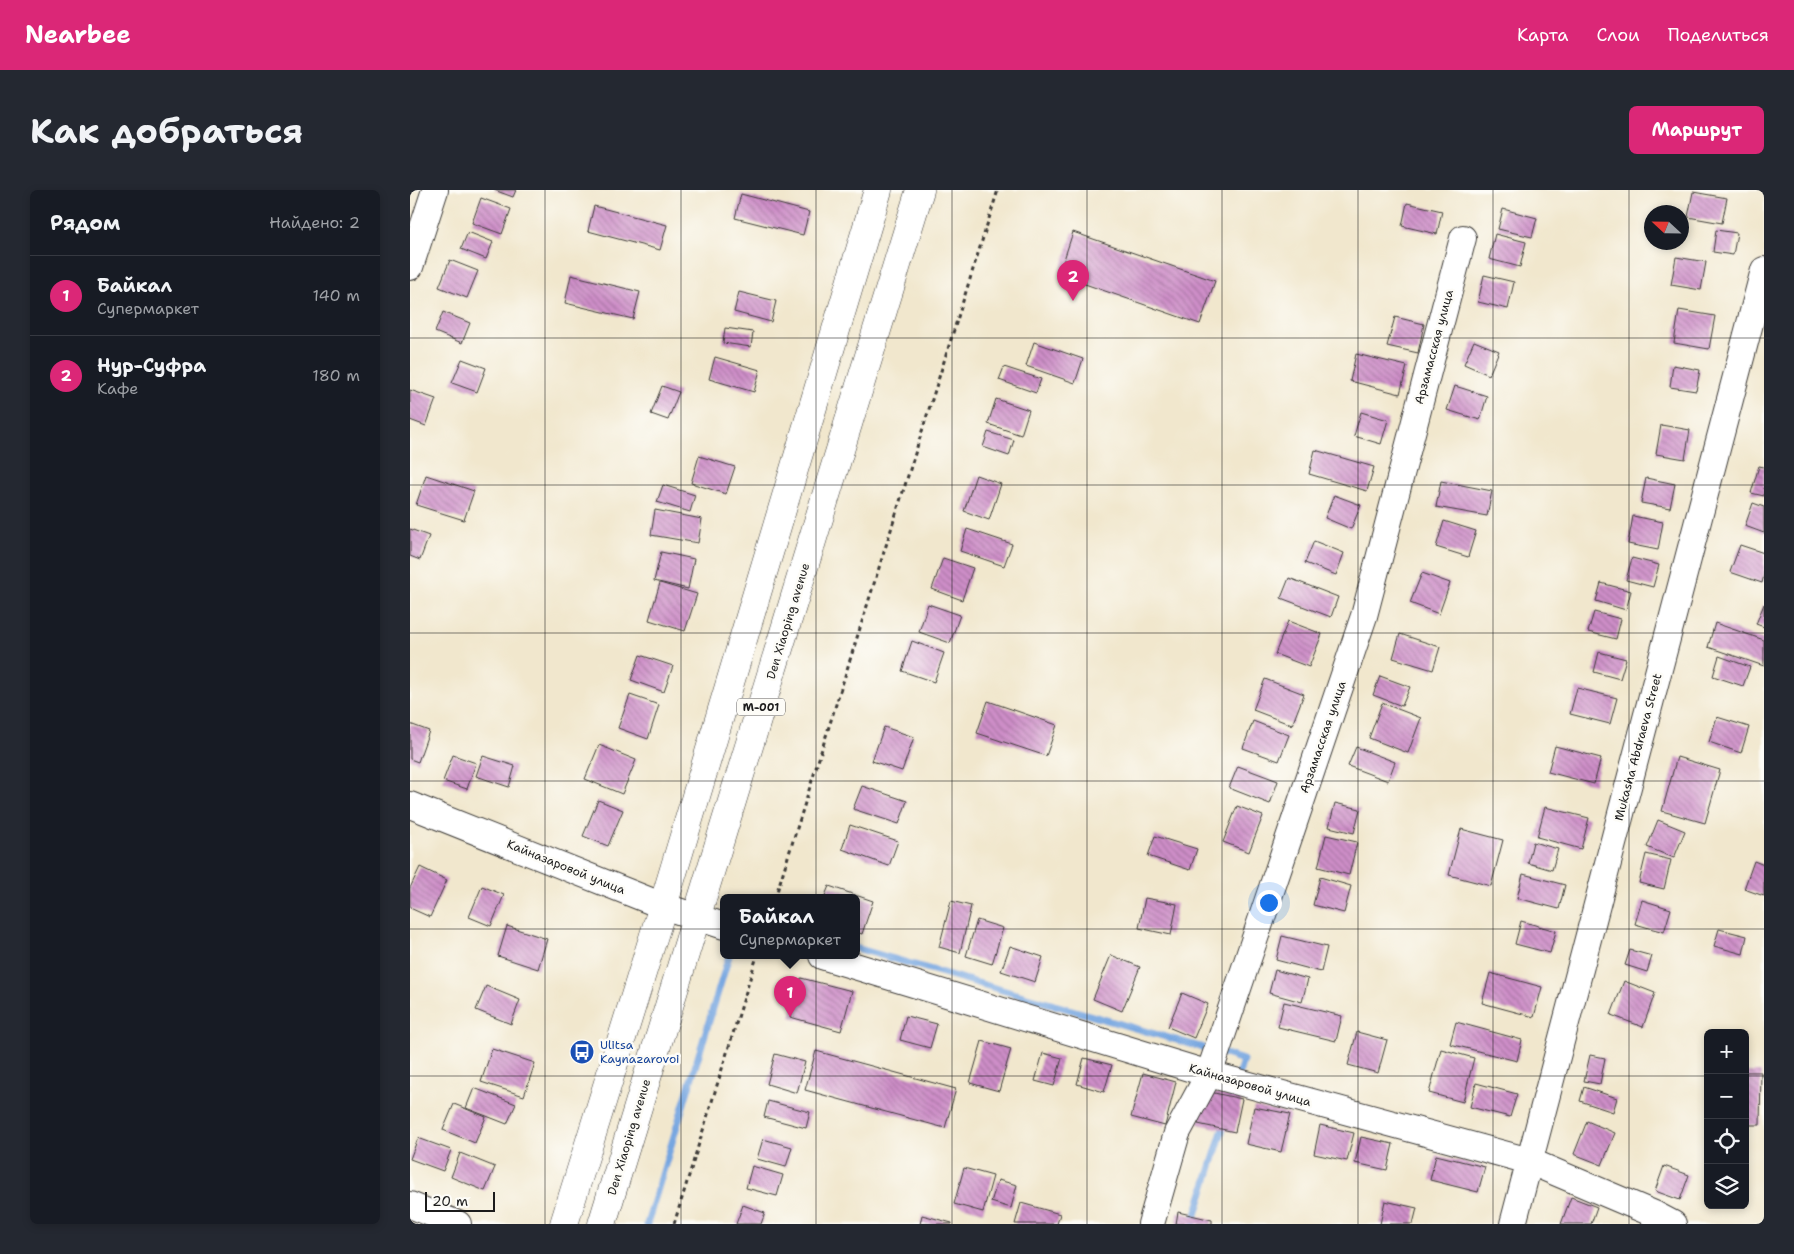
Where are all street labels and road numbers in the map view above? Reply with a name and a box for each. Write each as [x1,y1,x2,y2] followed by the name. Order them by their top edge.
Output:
[1411,288,1457,406] street label: Арзамасская улица
[763,561,813,681] street label: Den Xiaoping avenue
[1611,671,1665,823] street label: Mukasha Abdraeva Street
[1296,678,1350,795] street label: Арзамасская улица
[737,698,785,716] road number: M-001
[504,836,628,898] street label: Кайназаровой улица
[1187,1060,1313,1110] street label: Кайназаровой улица
[604,1077,654,1197] street label: Den Xiaoping avenue

